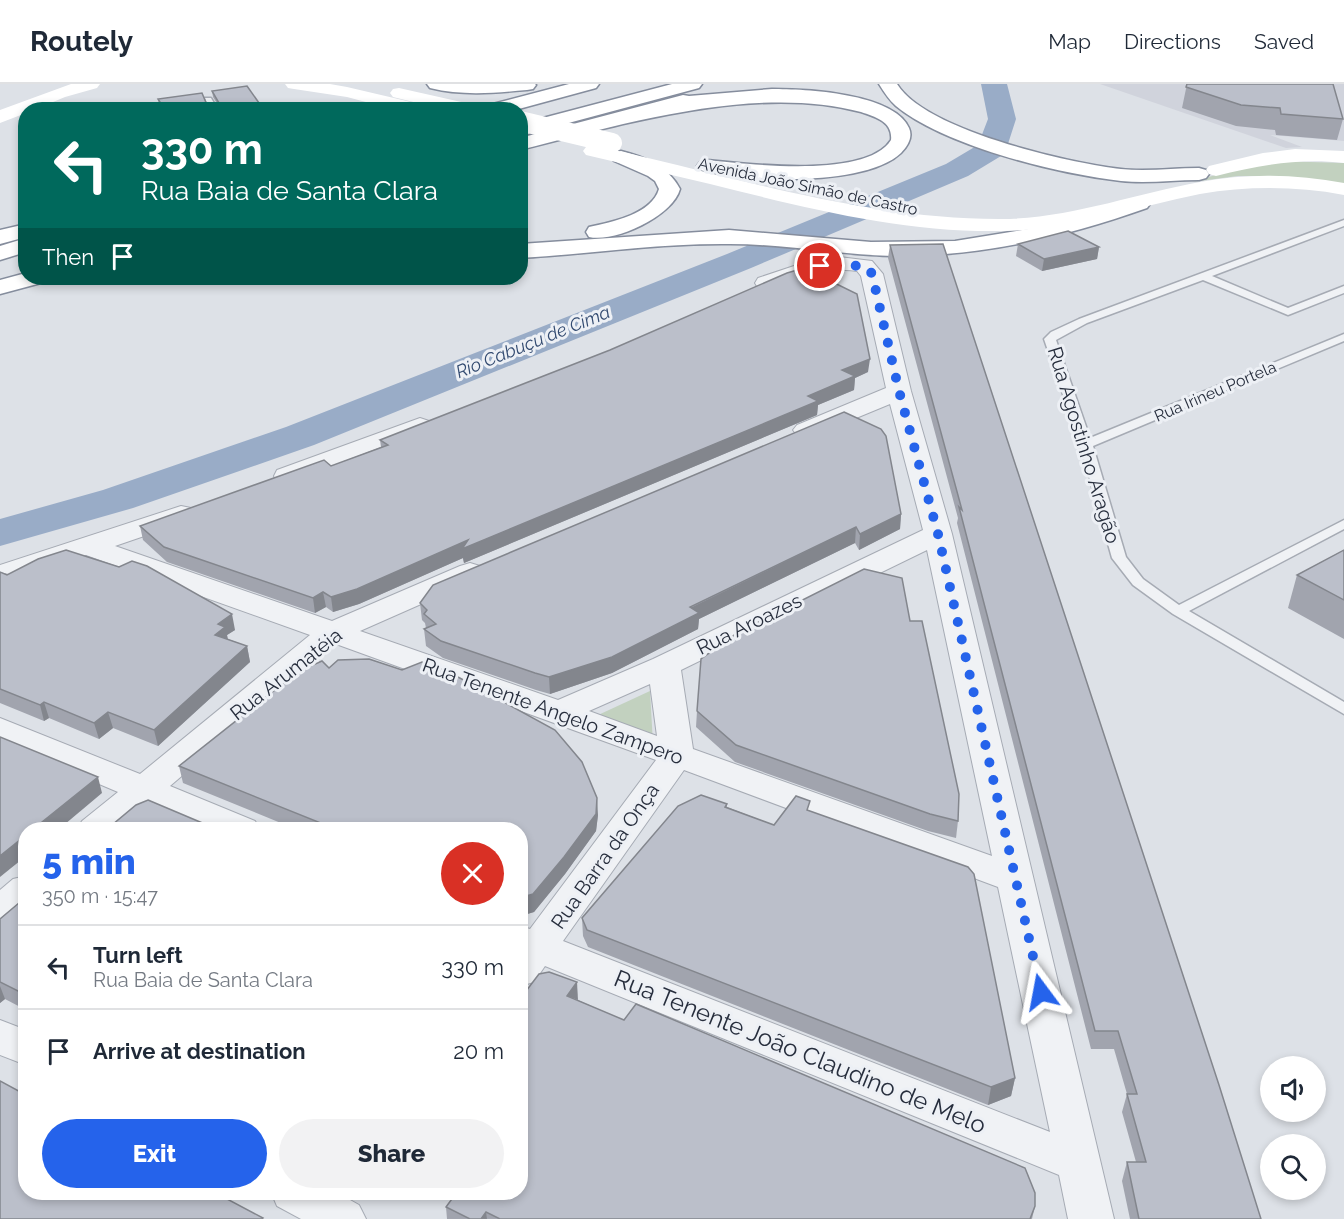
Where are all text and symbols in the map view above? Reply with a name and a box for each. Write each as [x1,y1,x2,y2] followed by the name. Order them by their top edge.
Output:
[30,25,133,58] text: Routely
[1048,29,1091,54] text: Map
[1124,29,1221,54] text: Directions
[1254,29,1314,54] text: Saved
[141,125,263,174] text: 330 m
[42,126,120,204] icon: left
[696,154,919,219] street label: Avenida João Simão de Castro
[141,175,438,206] text: Rua Baia de Santa Clara
[106,240,139,273] icon: arrive
[794,240,845,291] pin
[42,244,94,270] text: Then
[803,249,836,282] icon: arrive
[453,301,613,382] water label: Rio Cabuçu de Cima
[1043,344,1125,546] street label: Rua Agostinho Aragão
[1151,357,1279,426] street label: Rua Irineu Portela
[692,588,806,660] street label: Rua Aroazes
[225,623,347,725] street label: Rua Arumatéia
[419,653,687,769] street label: Rua Tenente Angelo Zampero
[546,779,664,933] street label: Rua Barra da Onça
[42,840,136,882] text: 5 min
[441,842,504,905] button: close
[42,884,158,908] text: 350 m · 15:47
[93,942,183,968] text: Turn left
[42,951,75,984] icon: left
[441,954,504,980] text: 330 m
[1009,960,1073,1024] position arrow
[610,963,990,1140] street label: Rua Tenente João Claudino de Melo
[93,968,313,992] text: Rua Baia de Santa Clara
[42,1035,75,1068] icon: arrive
[93,1038,306,1064] text: Arrive at destination
[453,1038,504,1064] text: 20 m
[1260,1056,1326,1200] map controls
[1260,1056,1326,1122] button: sound
[42,1119,267,1188] button: Exit
[279,1119,504,1188] button: Share
[1260,1134,1326,1200] button: search

